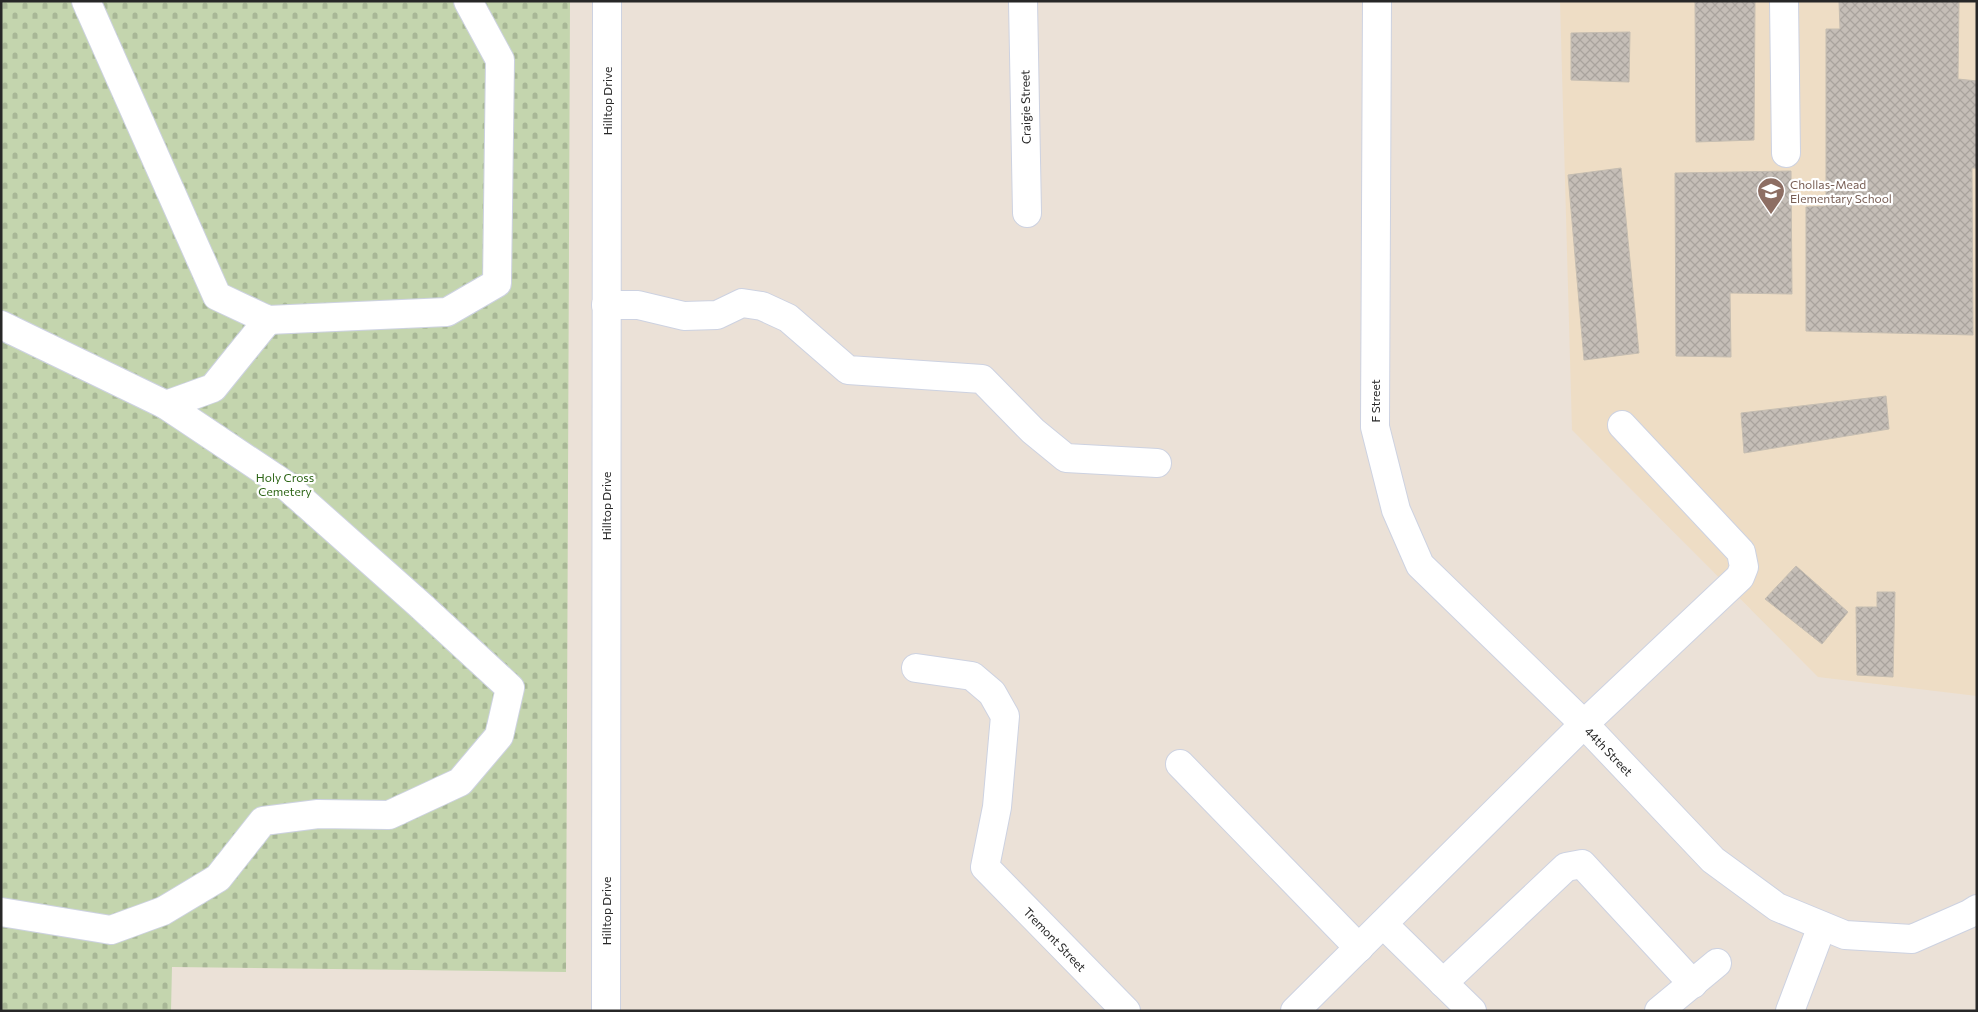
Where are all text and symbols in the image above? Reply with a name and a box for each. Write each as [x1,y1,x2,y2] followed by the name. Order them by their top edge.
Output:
[600,67,614,135] street label: Hilltop Drive
[1017,70,1033,144] street label: Craigie Street
[1756,176,1786,215] school or university icon: Chollas-Mead Elementary School
[1790,177,1892,205] place label: Chollas-Mead Elementary School
[1368,379,1382,423] street label: F Street
[256,470,314,498] park label: Holy Cross Cemetery
[599,472,613,540] street label: Hilltop Drive
[1582,724,1636,778] street label: 44th Street
[599,877,613,945] street label: Hilltop Drive
[1021,904,1089,974] street label: Tremont Street

